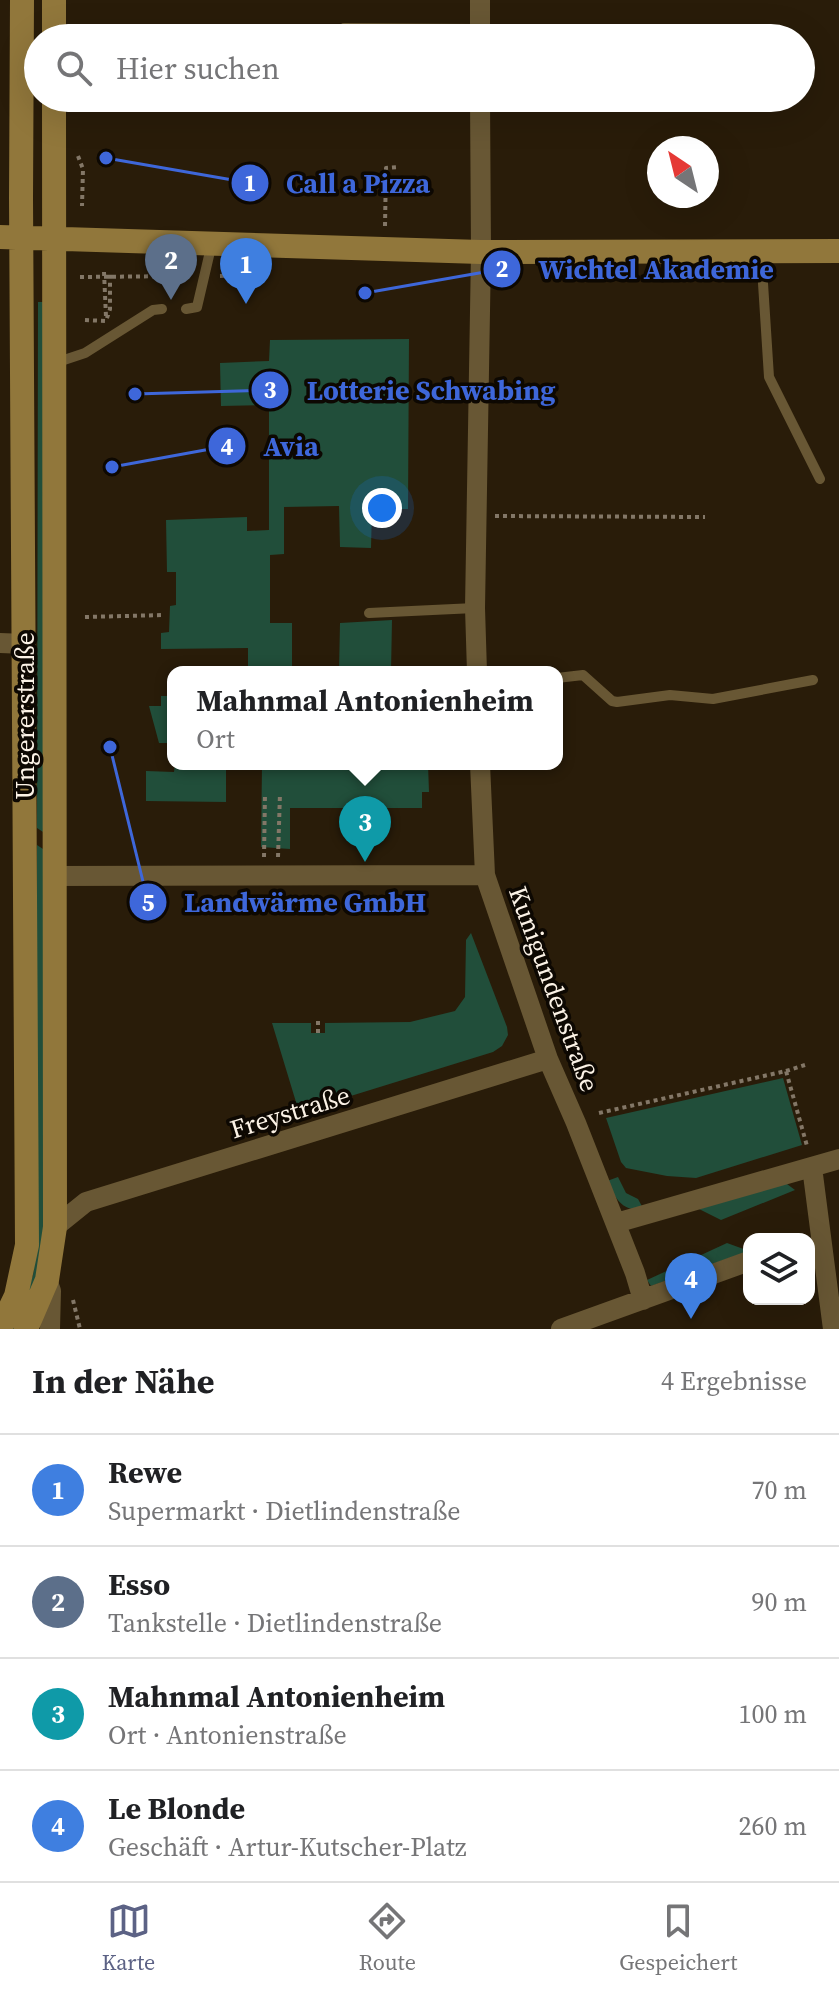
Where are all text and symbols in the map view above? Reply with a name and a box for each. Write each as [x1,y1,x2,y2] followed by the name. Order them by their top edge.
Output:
[24,24,815,112] search box
[52,46,96,90] icon: search
[116,48,280,89] text: Hier suchen
[647,136,719,208] north arrow
[230,157,446,209] callout: Call a Pizza
[286,164,430,202] text: Call a Pizza
[243,166,257,199] text: 1
[145,234,197,300] pin: 2
[220,238,272,304] pin: 1
[482,243,790,295] callout: Wichtel Akademie
[538,250,774,288] text: Wichtel Akademie
[495,252,509,285] text: 2
[250,364,571,416] callout: Lotterie Schwabing
[307,371,555,409] text: Lotterie Schwabing
[263,373,277,406] text: 3
[207,420,335,472] callout: Avia
[263,427,319,465] text: Avia
[220,430,234,463] text: 4
[362,488,402,528] your location
[7,632,43,800] street label: Ungererstraße
[167,666,563,770] popup
[196,680,534,721] text: Mahnmal Antonienheim
[196,721,235,757] text: Ort
[339,796,391,862] pin: 3
[128,876,442,928] callout: Landwärme GmbH
[500,881,608,1097] street label: Kunigundenstraße
[184,883,426,921] text: Landwärme GmbH
[141,886,155,919] text: 5
[226,1077,354,1147] street label: Freystraße
[743,1233,815,1305] map controls
[743,1233,815,1305] button: layers
[665,1253,717,1319] pin: 4
[32,1358,215,1404] text: In der Nähe
[661,1363,807,1399] text: 4 Ergebnisse
[108,1452,182,1493] text: Rewe
[51,1472,65,1508] text: 1
[752,1472,807,1508] text: 70 m
[108,1493,460,1529] text: Supermarkt · Dietlindenstraße
[108,1564,170,1605] text: Esso
[51,1584,65,1620] text: 2
[752,1584,807,1620] text: 90 m
[108,1605,442,1641] text: Tankstelle · Dietlindenstraße
[108,1676,445,1717] text: Mahnmal Antonienheim
[51,1696,65,1732] text: 3
[739,1696,807,1732] text: 100 m
[108,1717,347,1753] text: Ort · Antonienstraße
[108,1788,245,1829] text: Le Blonde
[51,1808,65,1844] text: 4
[739,1808,807,1844] text: 260 m
[108,1829,467,1865] text: Geschäft · Artur-Kutscher-Platz
[102,1899,155,1977] tab: Karte
[359,1899,416,1977] tab: Route
[619,1899,737,1977] tab: Gespeichert

